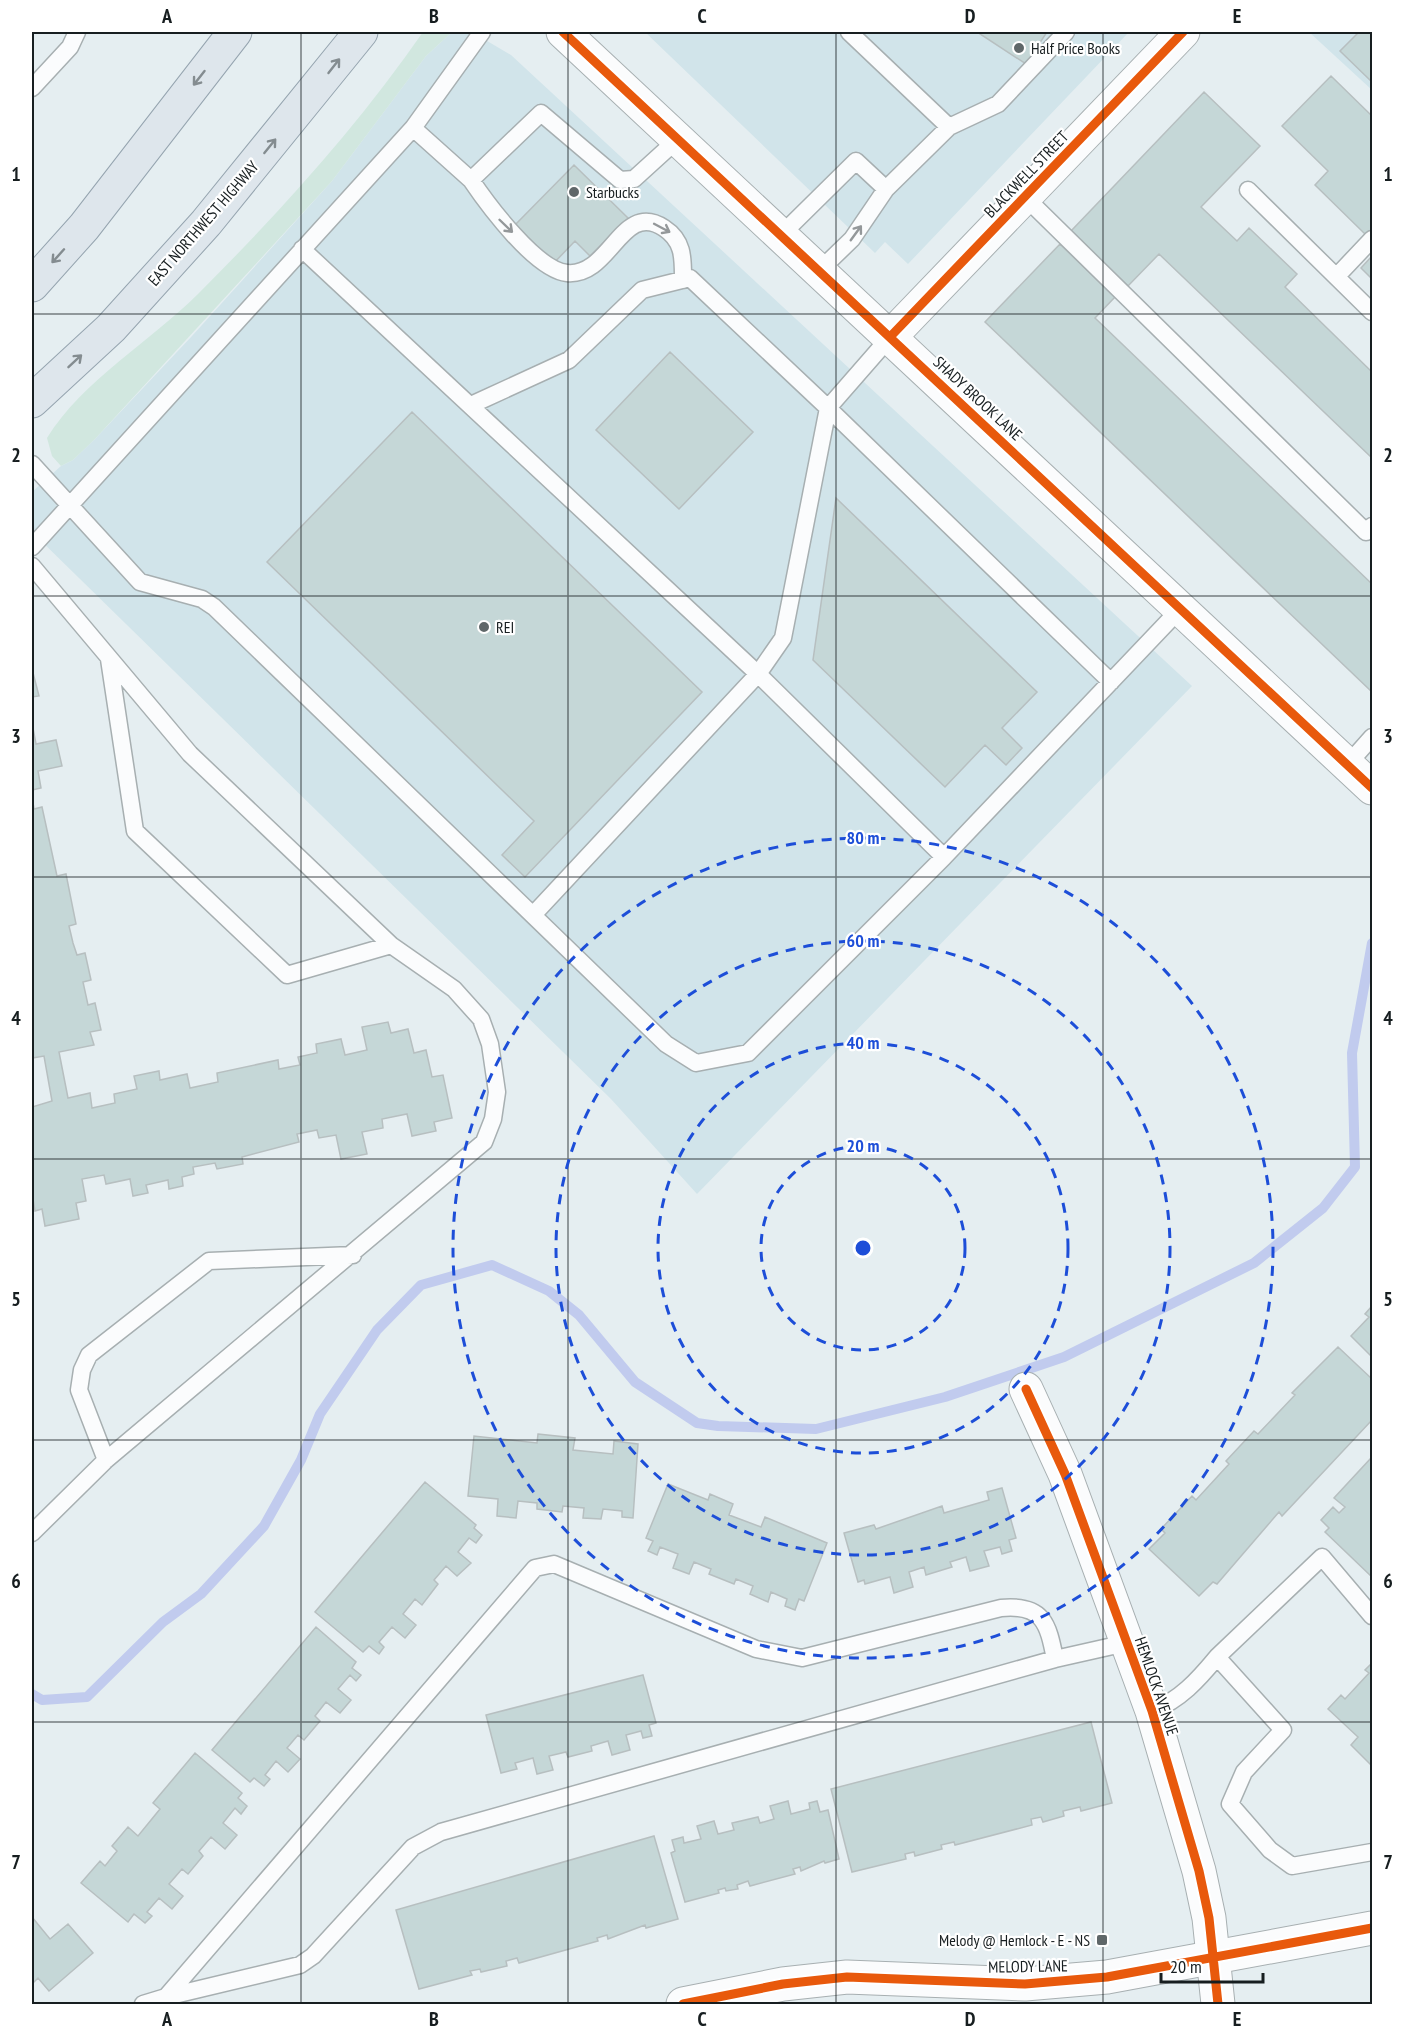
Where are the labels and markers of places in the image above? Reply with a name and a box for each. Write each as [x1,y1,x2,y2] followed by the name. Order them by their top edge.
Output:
[1031,38,1120,58] place label: Half Price Books
[1012,41,1026,55] marker: Half Price Books
[586,182,639,202] place label: Starbucks
[567,185,581,199] marker: Starbucks
[496,617,514,637] place label: REI
[477,620,491,634] marker: REI
[853,1238,873,1258] centre of rings
[939,1930,1090,1950] place label: Melody @ Hemlock - E - NS
[1095,1933,1109,1947] marker: Melody @ Hemlock - E - NS

